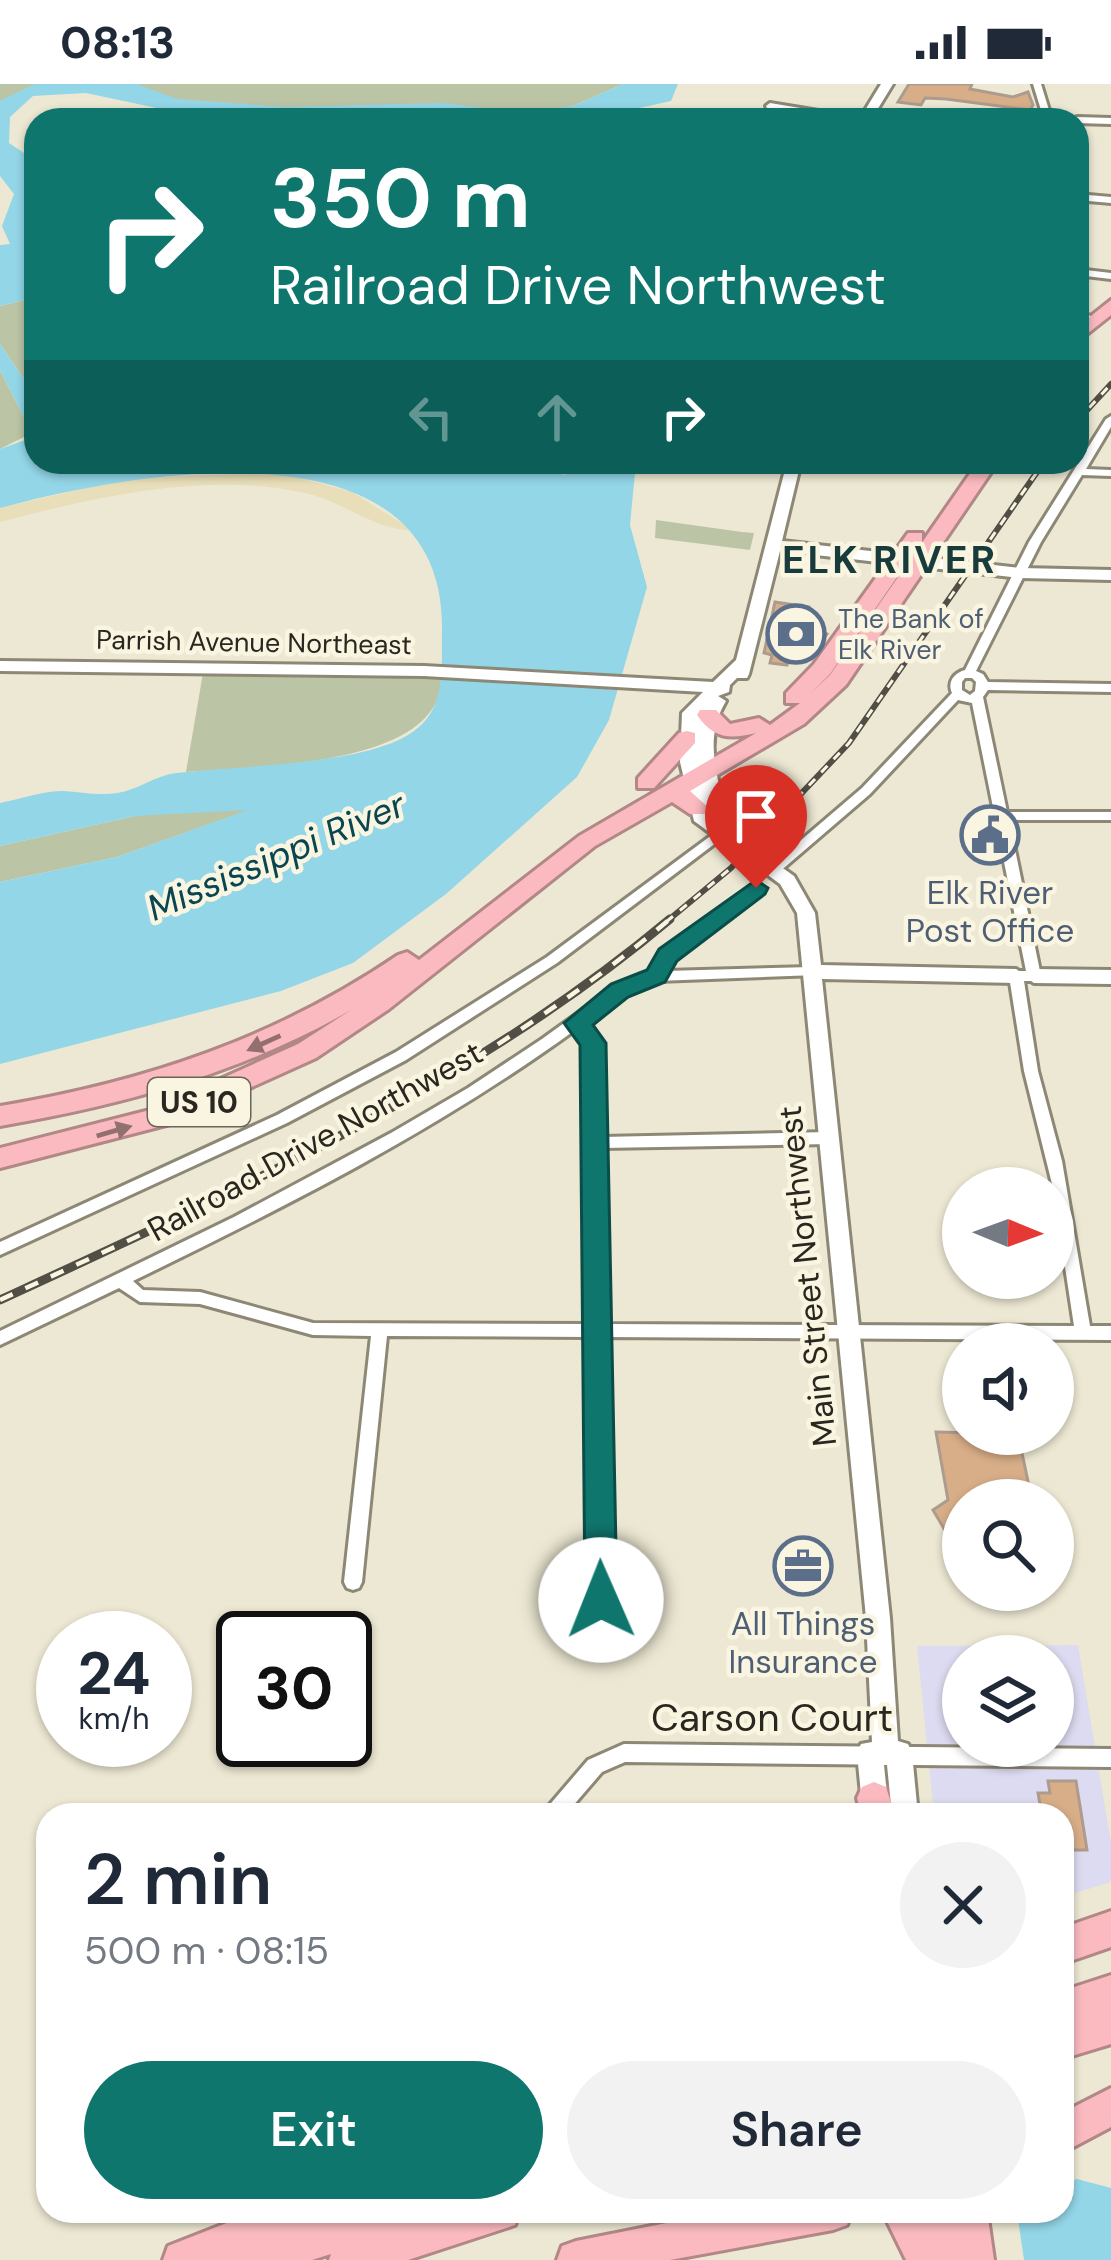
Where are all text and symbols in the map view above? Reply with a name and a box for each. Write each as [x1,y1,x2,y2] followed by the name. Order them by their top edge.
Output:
[60,13,175,72] text: 08:13
[270,144,531,253] text: 350 m
[72,156,228,312] icon: right
[270,250,886,321] text: Railroad Drive Northwest
[398,384,464,450] icon: left
[524,384,590,450] icon: ahead
[650,384,716,450] icon: right
[782,534,998,585] district label: ELK RIVER
[838,601,984,667] place label: The Bank of Elk River
[765,603,827,665] bank icon: The Bank of Elk River
[96,622,412,662] street label: Parrish Avenue Northeast
[705,765,807,888] pin
[140,780,413,931] water label: Mississippi River
[723,783,789,849] icon: arrive
[959,804,1021,866] public building icon: Elk River Post Office
[906,871,1074,952] place label: Elk River Post Office
[140,1031,490,1251] street label: Railroad Drive Northwest
[246,1034,281,1054] one-way arrow
[148,1078,250,1126] road number: US 10
[768,1104,846,1448] street label: Main Street Northwest
[96,1121,133,1140] one-way arrow
[942,1167,1074,1299] north arrow
[942,1167,1074,1767] map controls
[942,1323,1074,1455] button: sound
[942,1479,1074,1611] button: search
[772,1535,834,1597] office icon: All Things Insurance
[538,1537,664,1663] position arrow
[729,1602,877,1683] place label: All Things Insurance
[216,1611,372,1767] speed limit sign: 30
[77,1634,151,1713] text: 24
[942,1635,1074,1767] button: layers
[651,1692,893,1743] street label: Carson Court
[79,1699,149,1738] text: km/h
[84,1833,272,1926] text: 2 min
[900,1842,1026,1968] button: close
[84,1925,329,1976] text: 500 m · 08:15
[84,2061,543,2199] button: Exit
[567,2061,1026,2199] button: Share

